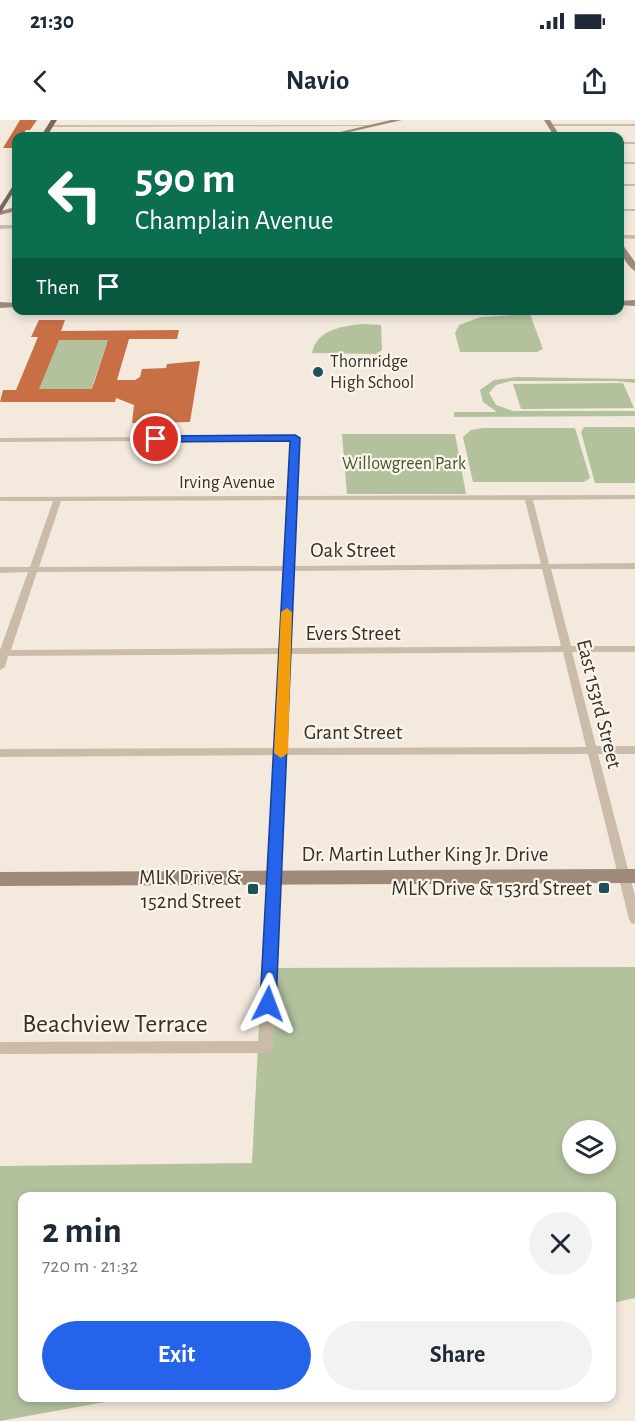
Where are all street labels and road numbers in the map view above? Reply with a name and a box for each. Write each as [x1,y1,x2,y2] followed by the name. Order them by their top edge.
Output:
[179,474,275,492] street label: Irving Avenue
[310,540,396,561] street label: Oak Street
[305,623,401,644] street label: Evers Street
[573,637,625,771] street label: East 153rd Street
[304,722,403,743] street label: Grant Street
[302,844,548,865] street label: Dr. Martin Luther King Jr. Drive
[22,1011,208,1037] street label: Beachview Terrace

